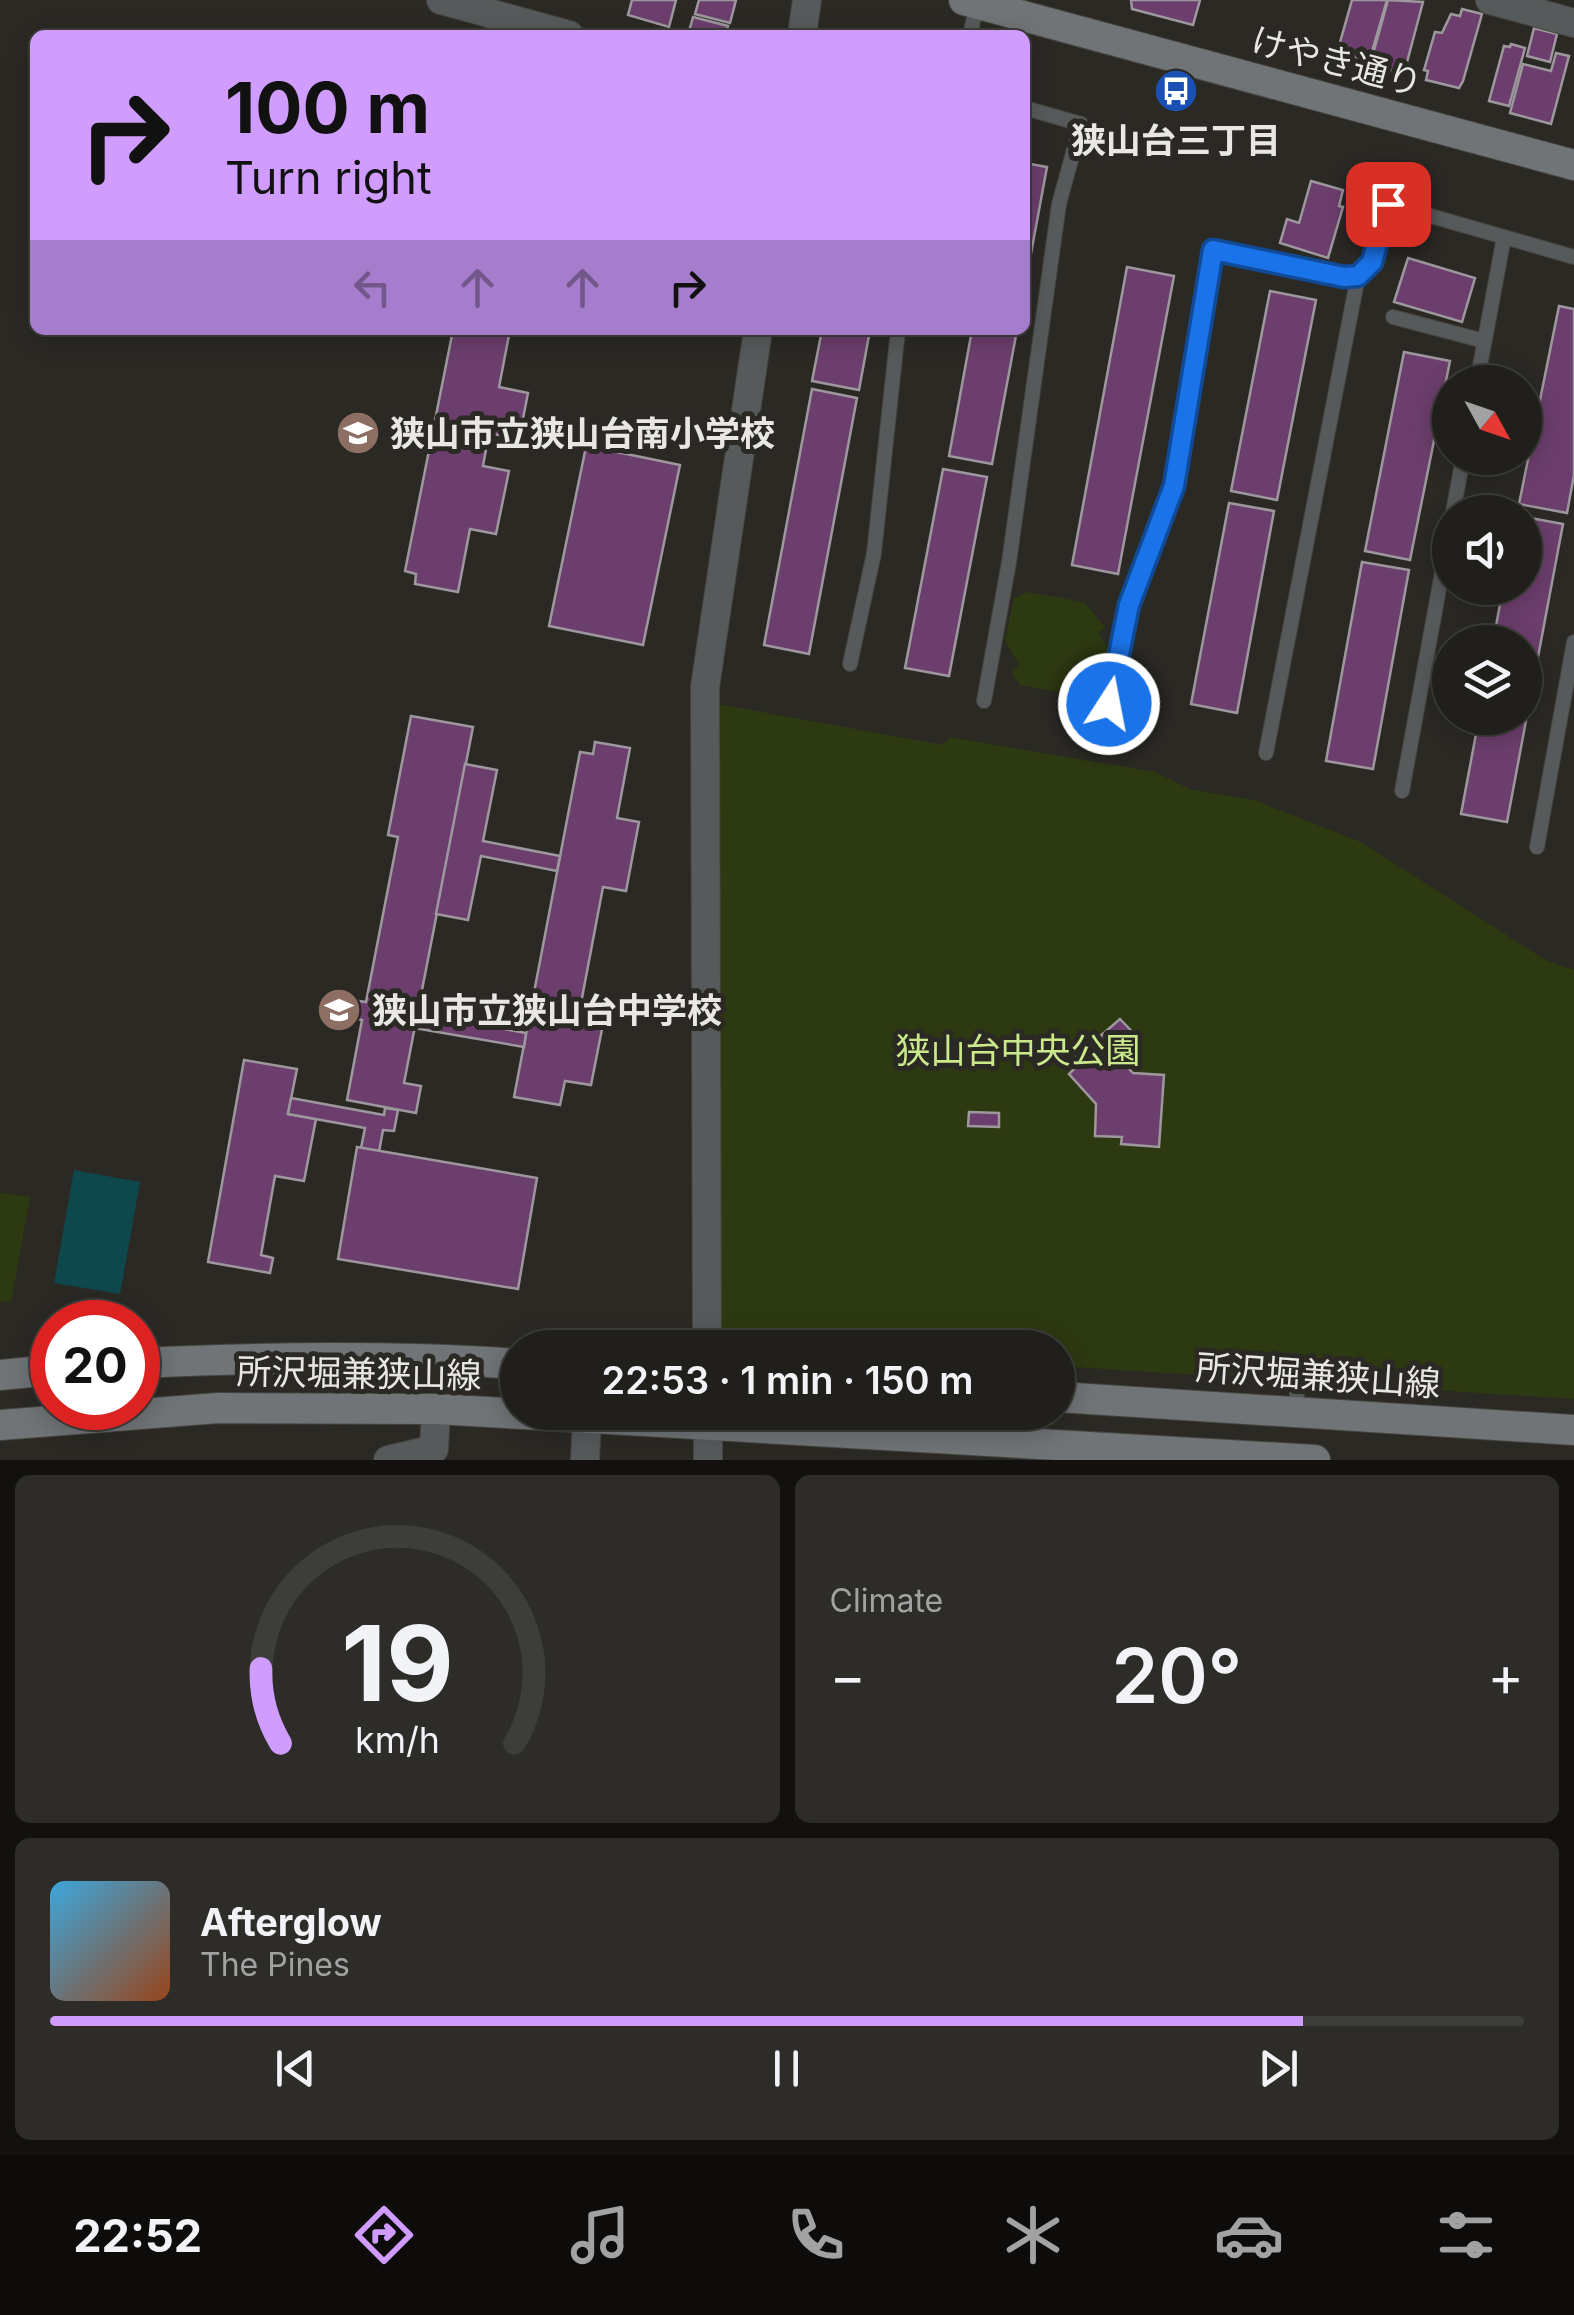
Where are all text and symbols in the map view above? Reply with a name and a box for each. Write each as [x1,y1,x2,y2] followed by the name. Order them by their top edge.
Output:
[1247,18,1427,104] street label: けやき通り
[225,65,430,150] text: 100 m
[1153,68,1199,114] bus stop icon: 狭山台三丁目
[60,70,190,200] icon: right
[1071,119,1281,161] place label: 狭山台三丁目
[225,150,432,205] text: Turn right
[1346,162,1431,247] pin
[1361,177,1416,232] icon: arrive
[345,260,400,315] icon: left
[450,260,505,315] icon: ahead
[555,260,610,315] icon: ahead
[660,260,715,315] icon: right
[1432,365,1542,475] north arrow
[1432,365,1542,735] map controls
[335,410,381,456] school or university icon: 狭山市立狭山台南小学校
[390,412,775,454] place label: 狭山市立狭山台南小学校
[1432,495,1542,605] button: sound
[1432,625,1542,735] button: layers
[1057,652,1161,756] position arrow
[316,987,362,1033] school or university icon: 狭山市立狭山台中学校
[372,989,722,1031] place label: 狭山市立狭山台中学校
[895,1029,1141,1071] park label: 狭山台中央公園
[30,1300,160,1430] speed limit sign: 20
[1194,1346,1442,1404] street label: 所沢堀兼狭山線
[236,1350,482,1396] street label: 所沢堀兼狭山線
[602,1357,973,1403] text: 22:53 · 1 min · 150 m
[830,1581,943,1620] text: Climate
[341,1600,453,1726] text: 19
[1111,1630,1242,1721] text: 20°
[830,1643,866,1709] text: −
[1488,1643,1524,1709] text: +
[355,1718,440,1762] text: km/h
[200,1899,382,1945] text: Afterglow
[200,1945,350,1984] text: The Pines
[268,2041,323,2096] icon: previous
[759,2041,814,2096] icon: pause
[1251,2041,1306,2096] icon: next
[349,2200,419,2270] icon: directions
[565,2200,635,2270] icon: music
[781,2200,851,2270] icon: phone
[998,2200,1068,2270] icon: climate
[1214,2200,1284,2270] icon: car
[1431,2200,1501,2270] icon: filters
[73,2208,202,2263] text: 22:52

